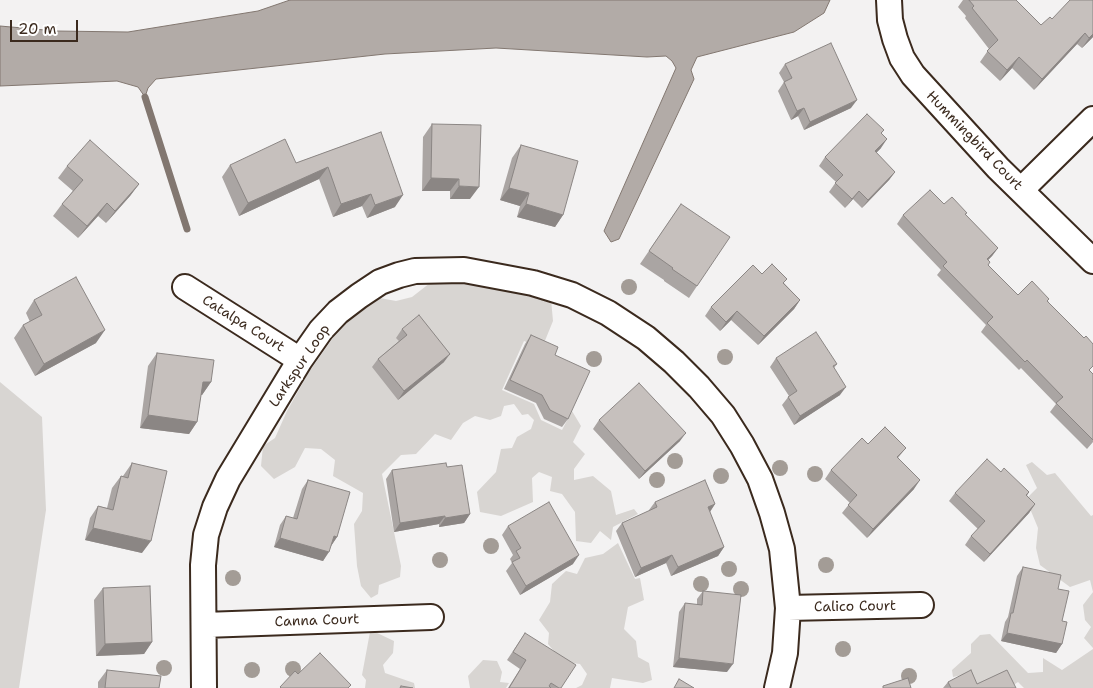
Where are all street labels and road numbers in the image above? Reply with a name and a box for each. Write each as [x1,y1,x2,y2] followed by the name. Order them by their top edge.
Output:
[922,88,1026,194] street label: Hummingbird Court
[199,292,287,356] street label: Catalpa Court
[266,321,334,411] street label: Larkspur Loop
[814,598,896,616] street label: Calico Court
[274,611,360,631] street label: Canna Court

